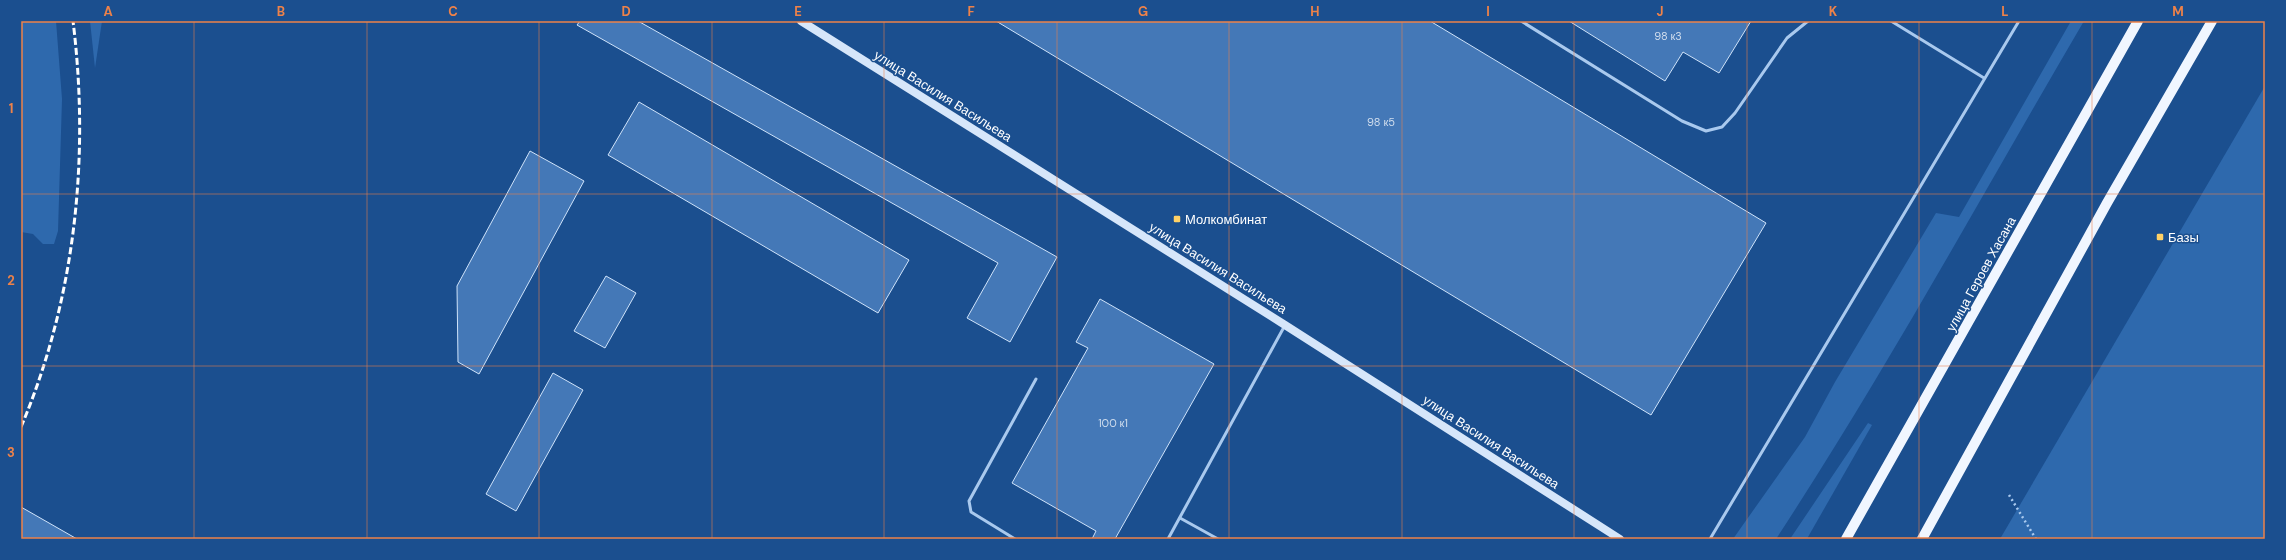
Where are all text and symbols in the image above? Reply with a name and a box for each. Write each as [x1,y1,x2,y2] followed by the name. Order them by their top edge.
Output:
[103,3,113,20] text: A
[277,3,285,20] text: B
[448,3,458,20] text: C
[621,3,631,20] text: D
[794,3,802,20] text: E
[967,3,975,20] text: F
[1138,3,1148,20] text: G
[1310,3,1320,20] text: H
[1486,3,1490,20] text: I
[1656,3,1664,20] text: J
[1829,3,1838,20] text: K
[2001,3,2009,20] text: L
[2172,3,2184,20] text: M
[1654,29,1682,43] house number: 98 к3
[871,47,1016,146] street label: улица Василия Васильева
[9,100,13,117] text: 1
[1367,115,1395,129] house number: 98 к5
[1185,211,1267,228] place label: Молкомбинат
[1942,213,2020,334] street label: улица Героев Хасана
[1172,214,1182,224] marker: Молкомбинат
[1146,219,1291,318] street label: улица Василия Васильева
[2168,229,2199,246] place label: Базы
[2155,232,2165,242] marker: Базы
[7,272,15,289] text: 2
[1420,391,1563,493] street label: улица Василия Васильева
[1098,416,1128,430] house number: 100 к1
[7,444,15,461] text: 3

